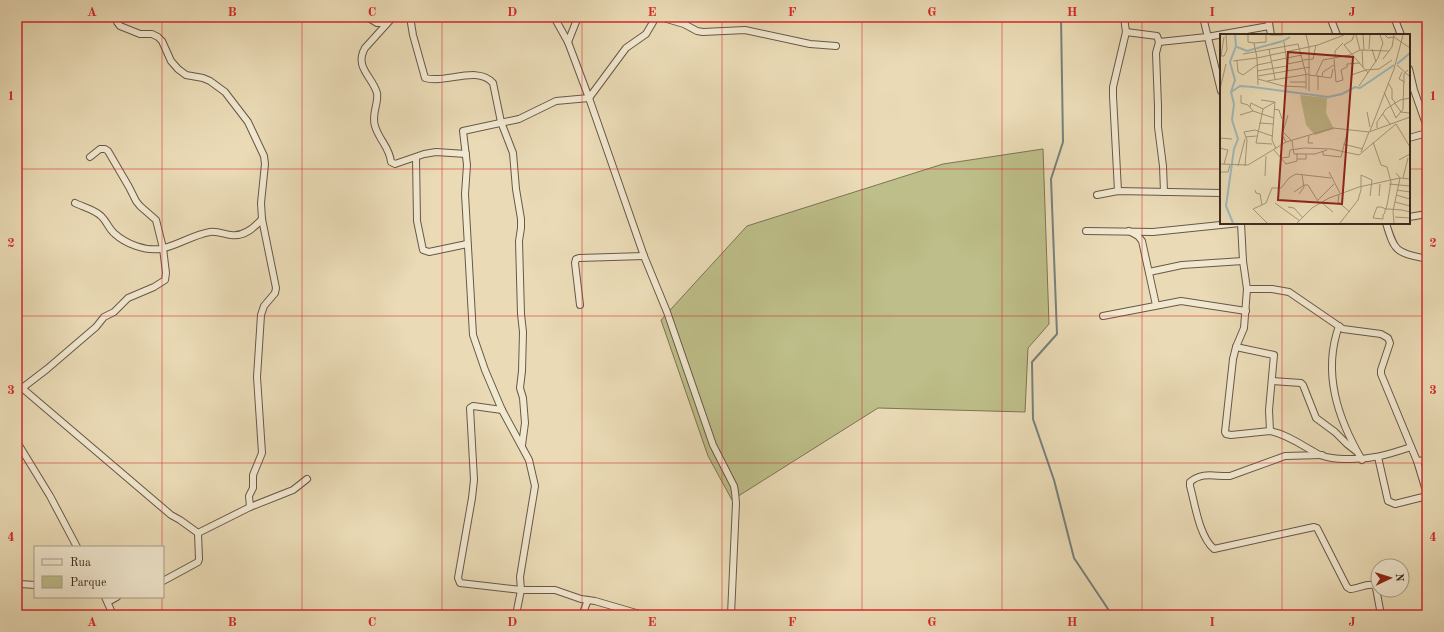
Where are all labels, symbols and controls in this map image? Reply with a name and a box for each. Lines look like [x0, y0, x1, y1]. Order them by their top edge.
text: A [87, 6, 97, 19]
text: B [227, 6, 237, 19]
text: C [368, 6, 376, 19]
text: D [507, 6, 517, 19]
text: E [648, 6, 657, 19]
text: F [788, 6, 797, 19]
text: G [927, 6, 937, 19]
text: H [1067, 6, 1078, 19]
text: I [1209, 6, 1215, 19]
text: J [1348, 6, 1356, 19]
inset map [1220, 34, 1410, 224]
text: 1 [7, 90, 15, 103]
text: 1 [1429, 90, 1437, 103]
text: 2 [7, 237, 15, 250]
text: 2 [1429, 237, 1437, 250]
text: 3 [7, 384, 15, 397]
text: 3 [1429, 384, 1437, 397]
text: 4 [7, 531, 15, 544]
text: 4 [1429, 531, 1437, 544]
legend [34, 546, 164, 598]
text: Rua [70, 557, 91, 569]
north arrow [1370, 558, 1410, 598]
text: N [1393, 573, 1404, 583]
text: Parque [70, 577, 107, 589]
text: A [87, 616, 97, 629]
text: B [227, 616, 237, 629]
text: C [368, 616, 376, 629]
text: D [507, 616, 517, 629]
text: E [648, 616, 657, 629]
text: F [788, 616, 797, 629]
text: G [927, 616, 937, 629]
text: H [1067, 616, 1078, 629]
text: I [1209, 616, 1215, 629]
text: J [1348, 616, 1356, 629]

